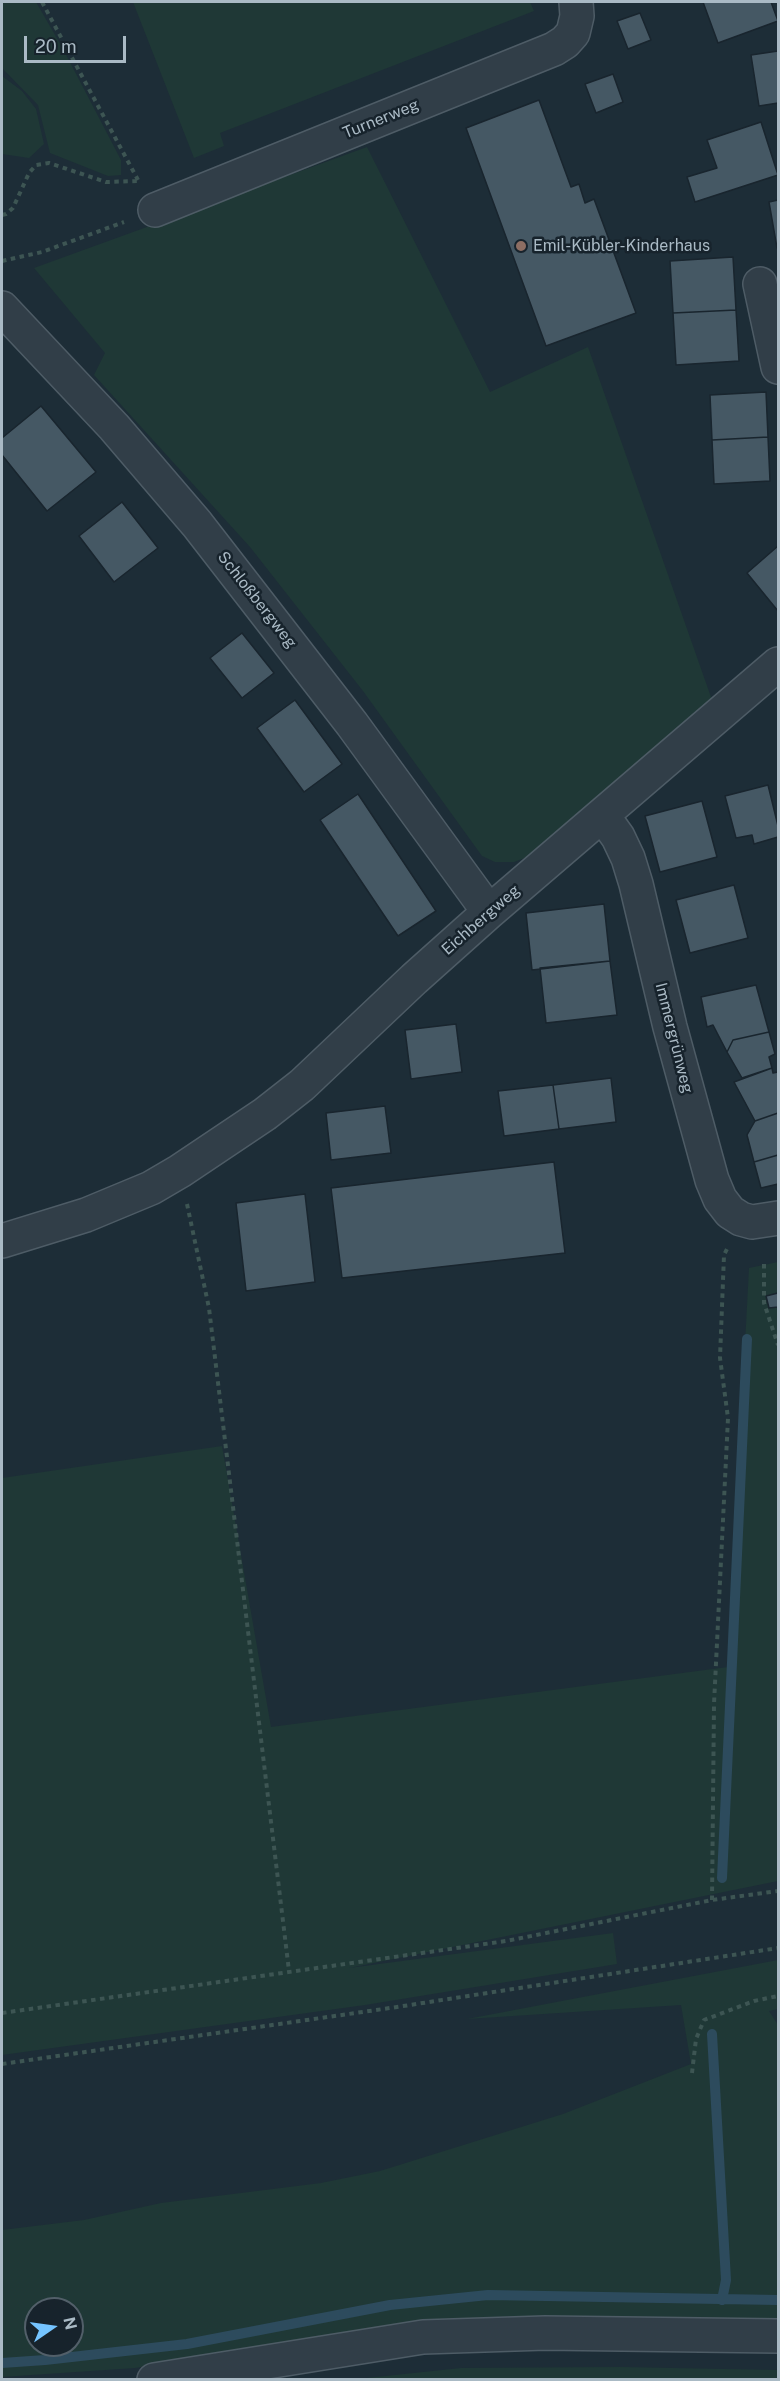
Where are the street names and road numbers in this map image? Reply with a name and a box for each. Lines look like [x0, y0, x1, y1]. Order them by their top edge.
street label: Turnerweg [340, 95, 422, 143]
street label: Schloßbergweg [213, 548, 301, 652]
street label: Eichbergweg [438, 881, 524, 959]
street label: Immergrünweg [651, 981, 697, 1095]

